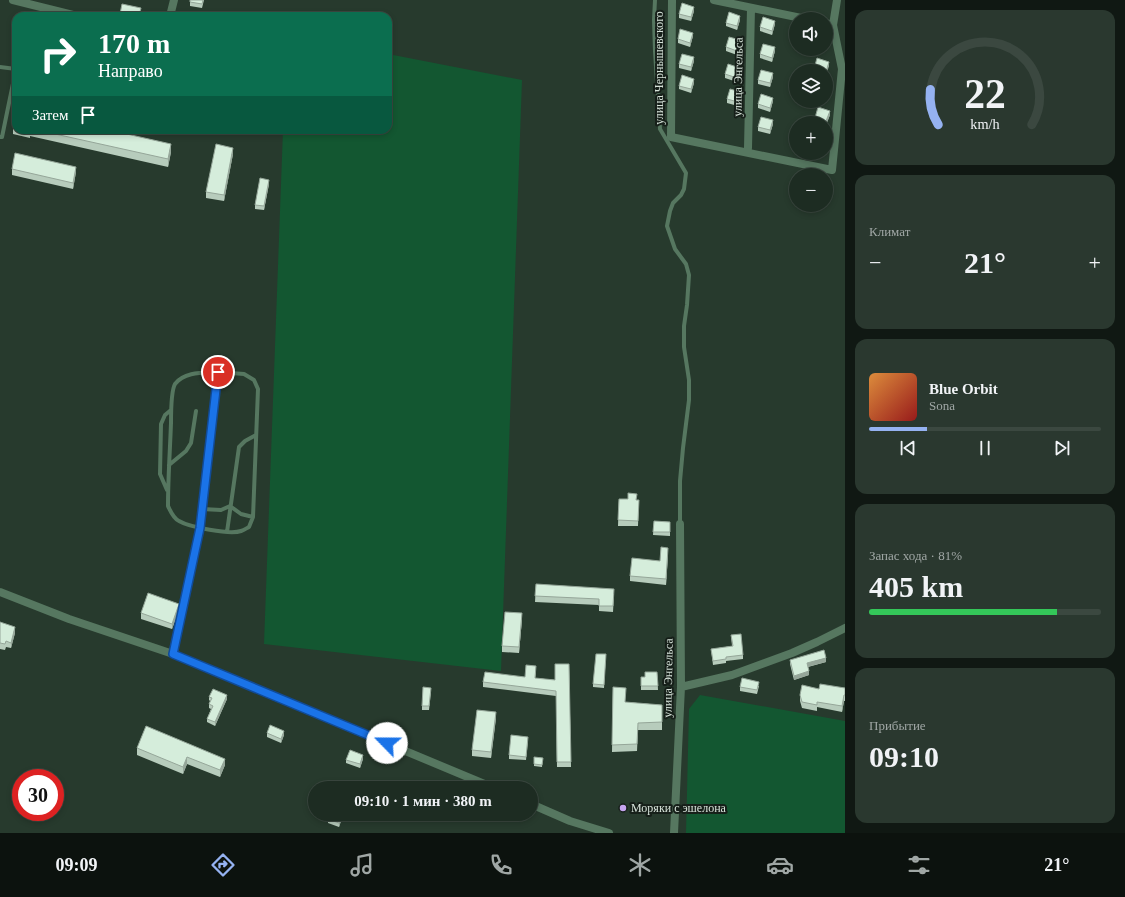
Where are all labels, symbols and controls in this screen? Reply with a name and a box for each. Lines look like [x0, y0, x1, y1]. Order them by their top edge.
street label: улица Чернышевского [652, 11, 666, 125]
map controls [789, 12, 833, 212]
button: sound [789, 12, 833, 56]
icon: right [32, 28, 84, 80]
text: 170 m [98, 28, 170, 59]
street label: улица Энгельса [730, 37, 746, 117]
text: Направо [98, 61, 163, 81]
button: layers [789, 64, 833, 108]
text: 22 [964, 71, 1006, 117]
icon: arrive [77, 104, 99, 126]
text: Затем [32, 107, 69, 123]
button: + [789, 116, 833, 160]
text: km/h [970, 116, 1000, 132]
button: − [789, 168, 833, 212]
text: Климат [869, 224, 910, 239]
text: 21° [964, 246, 1006, 279]
text: − [869, 250, 881, 275]
text: + [1089, 250, 1101, 275]
pin [201, 355, 235, 389]
icon: arrive [207, 361, 229, 383]
text: Blue Orbit [929, 381, 998, 397]
text: Sona [929, 398, 955, 413]
icon: previous [897, 437, 919, 459]
icon: pause [974, 437, 996, 459]
icon: next [1051, 437, 1073, 459]
text: Запас хода · 81% [869, 548, 962, 563]
text: 405 km [869, 570, 963, 603]
street label: улица Энгельса [660, 638, 676, 718]
text: Прибытие [869, 718, 926, 733]
position arrow [366, 722, 408, 764]
text: 09:10 [869, 740, 939, 773]
speed limit sign: 30 [12, 769, 64, 821]
text: 09:10 · 1 мин · 380 m [354, 793, 492, 809]
place label: Моряки с эшелона [631, 801, 727, 815]
marker: Моряки с эшелона [618, 803, 628, 813]
icon: directions [209, 851, 237, 879]
icon: music [348, 851, 376, 879]
icon: phone [487, 851, 515, 879]
icon: climate [626, 851, 654, 879]
icon: car [766, 851, 794, 879]
icon: filters [905, 851, 933, 879]
text: 09:09 [56, 855, 98, 875]
text: 21° [1044, 855, 1069, 875]

